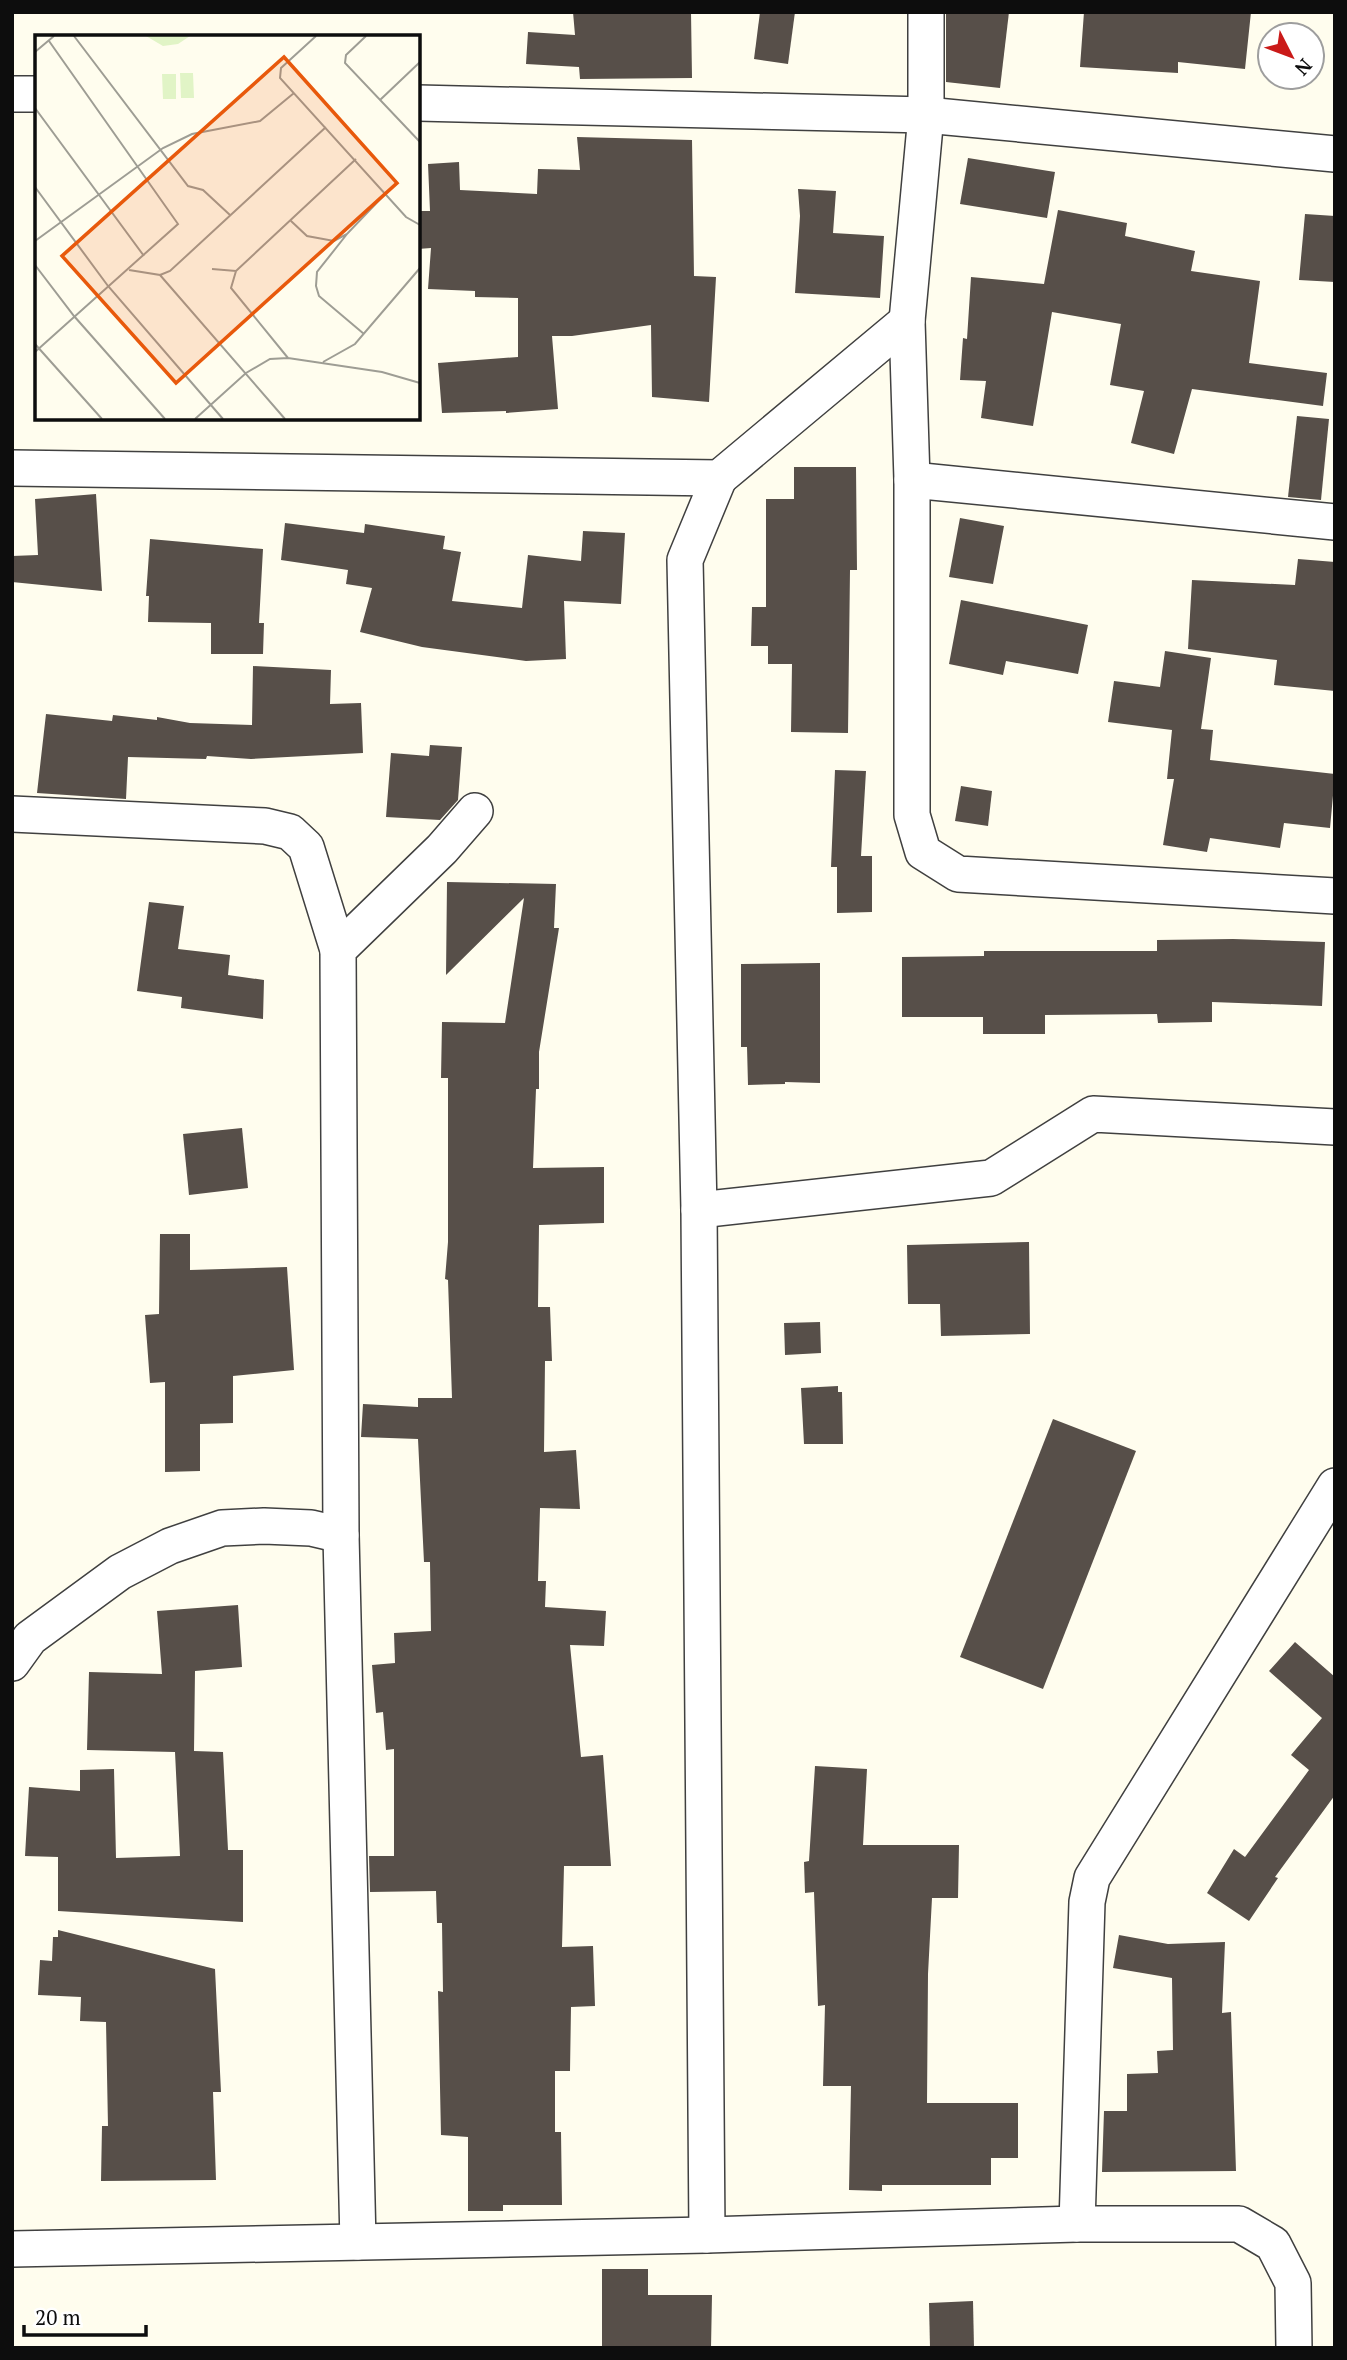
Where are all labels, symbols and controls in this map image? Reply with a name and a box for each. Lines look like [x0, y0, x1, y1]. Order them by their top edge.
north arrow [1256, 21, 1326, 91]
inset map [35, 35, 420, 420]
text: N [1289, 54, 1318, 82]
scale bar [24, 2294, 147, 2338]
text: 20 m [35, 2303, 81, 2331]

